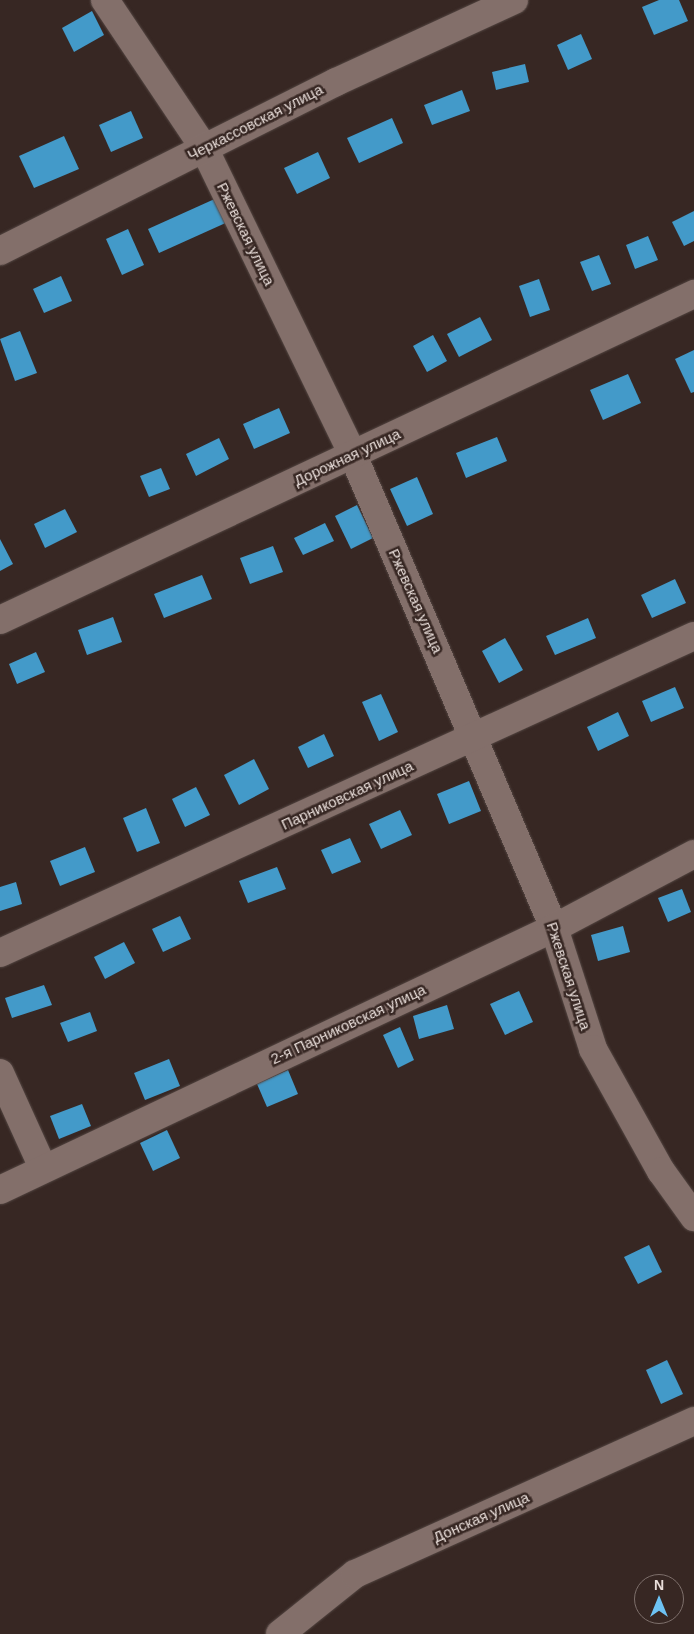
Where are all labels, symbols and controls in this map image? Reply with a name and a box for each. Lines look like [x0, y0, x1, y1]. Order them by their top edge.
street label: Черкассовская улица [184, 80, 326, 164]
street label: Ржевская улица [213, 180, 279, 288]
street label: Дорожная улица [291, 424, 403, 490]
street label: Ржевская улица [385, 546, 447, 656]
street label: Парниковская улица [278, 757, 416, 833]
street label: Ржевская улица [543, 920, 595, 1032]
street label: 2-я Парниковская улица [268, 980, 428, 1068]
street label: Донская улица [430, 1488, 532, 1546]
north arrow [634, 1574, 684, 1624]
text: N [654, 1577, 664, 1593]

